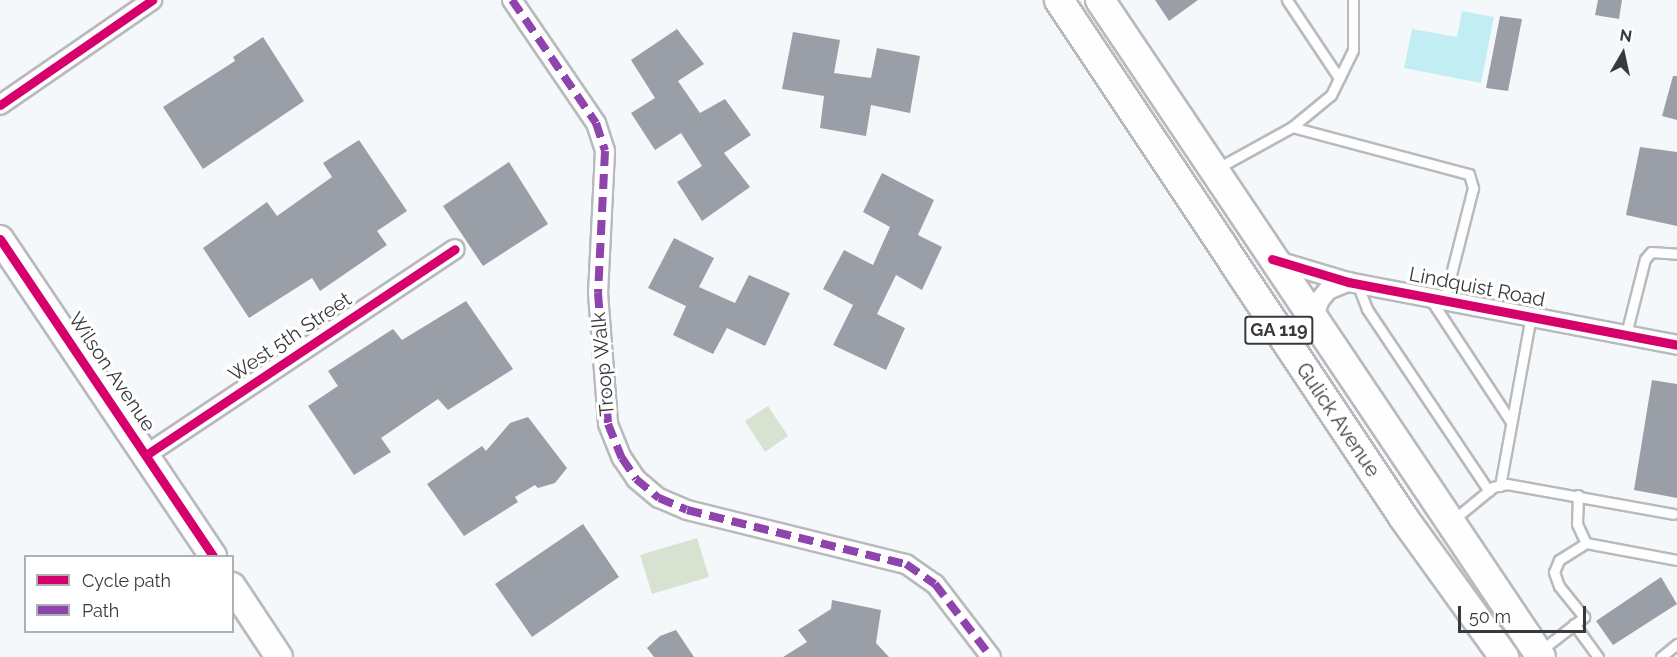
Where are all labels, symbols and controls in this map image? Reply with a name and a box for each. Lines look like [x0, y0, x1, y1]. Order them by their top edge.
north arrow [1593, 24, 1653, 84]
text: N [1618, 25, 1633, 46]
street label: Lindquist Road [1407, 262, 1547, 312]
street label: West 5th Street [224, 287, 356, 387]
street label: Wilson Avenue [63, 308, 161, 436]
street label: Troop Walk [586, 311, 620, 417]
road number: GA 119 [1243, 315, 1315, 345]
street label: Gulick Avenue [1291, 358, 1385, 482]
legend [24, 555, 234, 633]
text: Cycle path [82, 570, 171, 591]
scale bar [1461, 594, 1588, 632]
text: Path [82, 600, 119, 621]
text: 50 m [1469, 606, 1511, 627]

